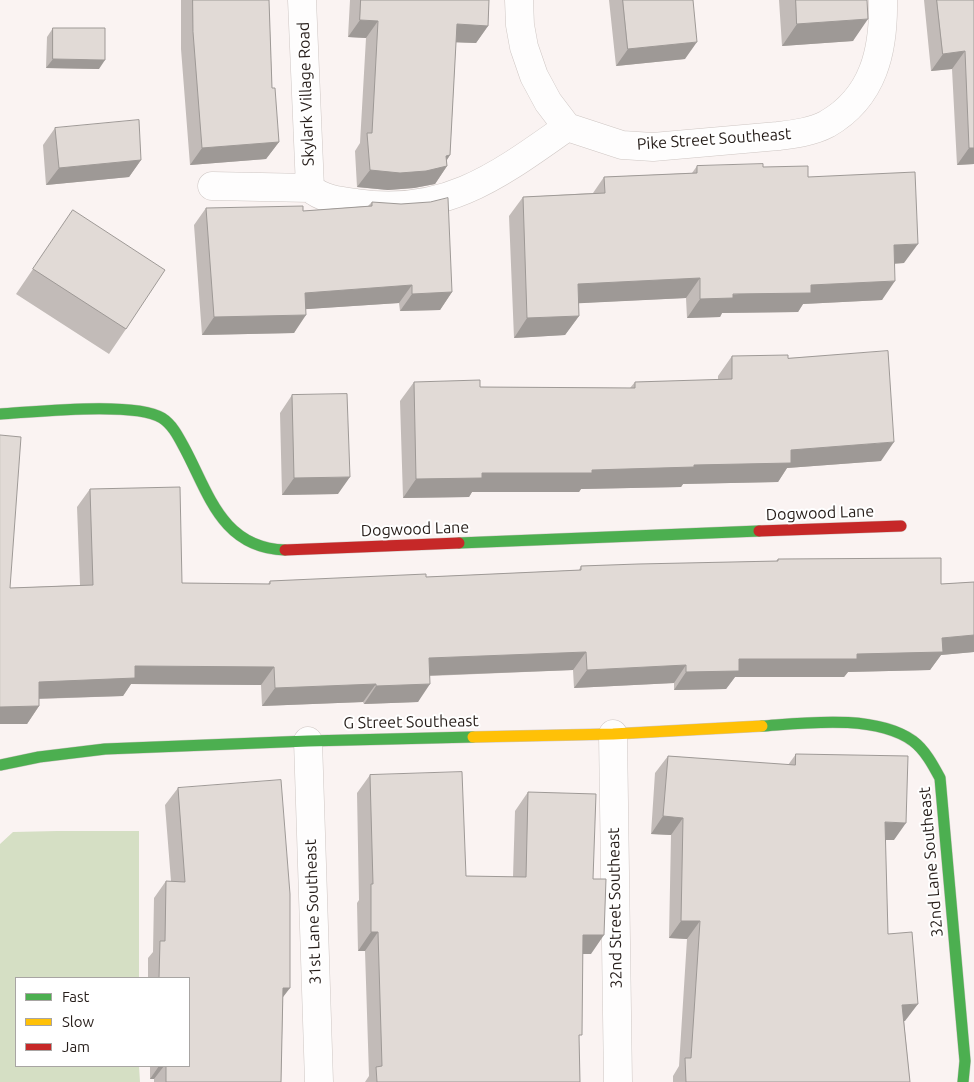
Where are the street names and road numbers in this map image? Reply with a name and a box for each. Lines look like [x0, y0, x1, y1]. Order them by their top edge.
street label: Skylark Village Road [294, 22, 318, 166]
street label: Pike Street Southeast [636, 124, 792, 154]
street label: Dogwood Lane [766, 502, 874, 524]
street label: Dogwood Lane [361, 518, 469, 540]
street label: G Street Southeast [343, 711, 479, 733]
street label: 32nd Lane Southeast [915, 786, 947, 938]
street label: 32nd Street Southeast [604, 827, 626, 989]
street label: 31st Lane Southeast [301, 839, 325, 985]

